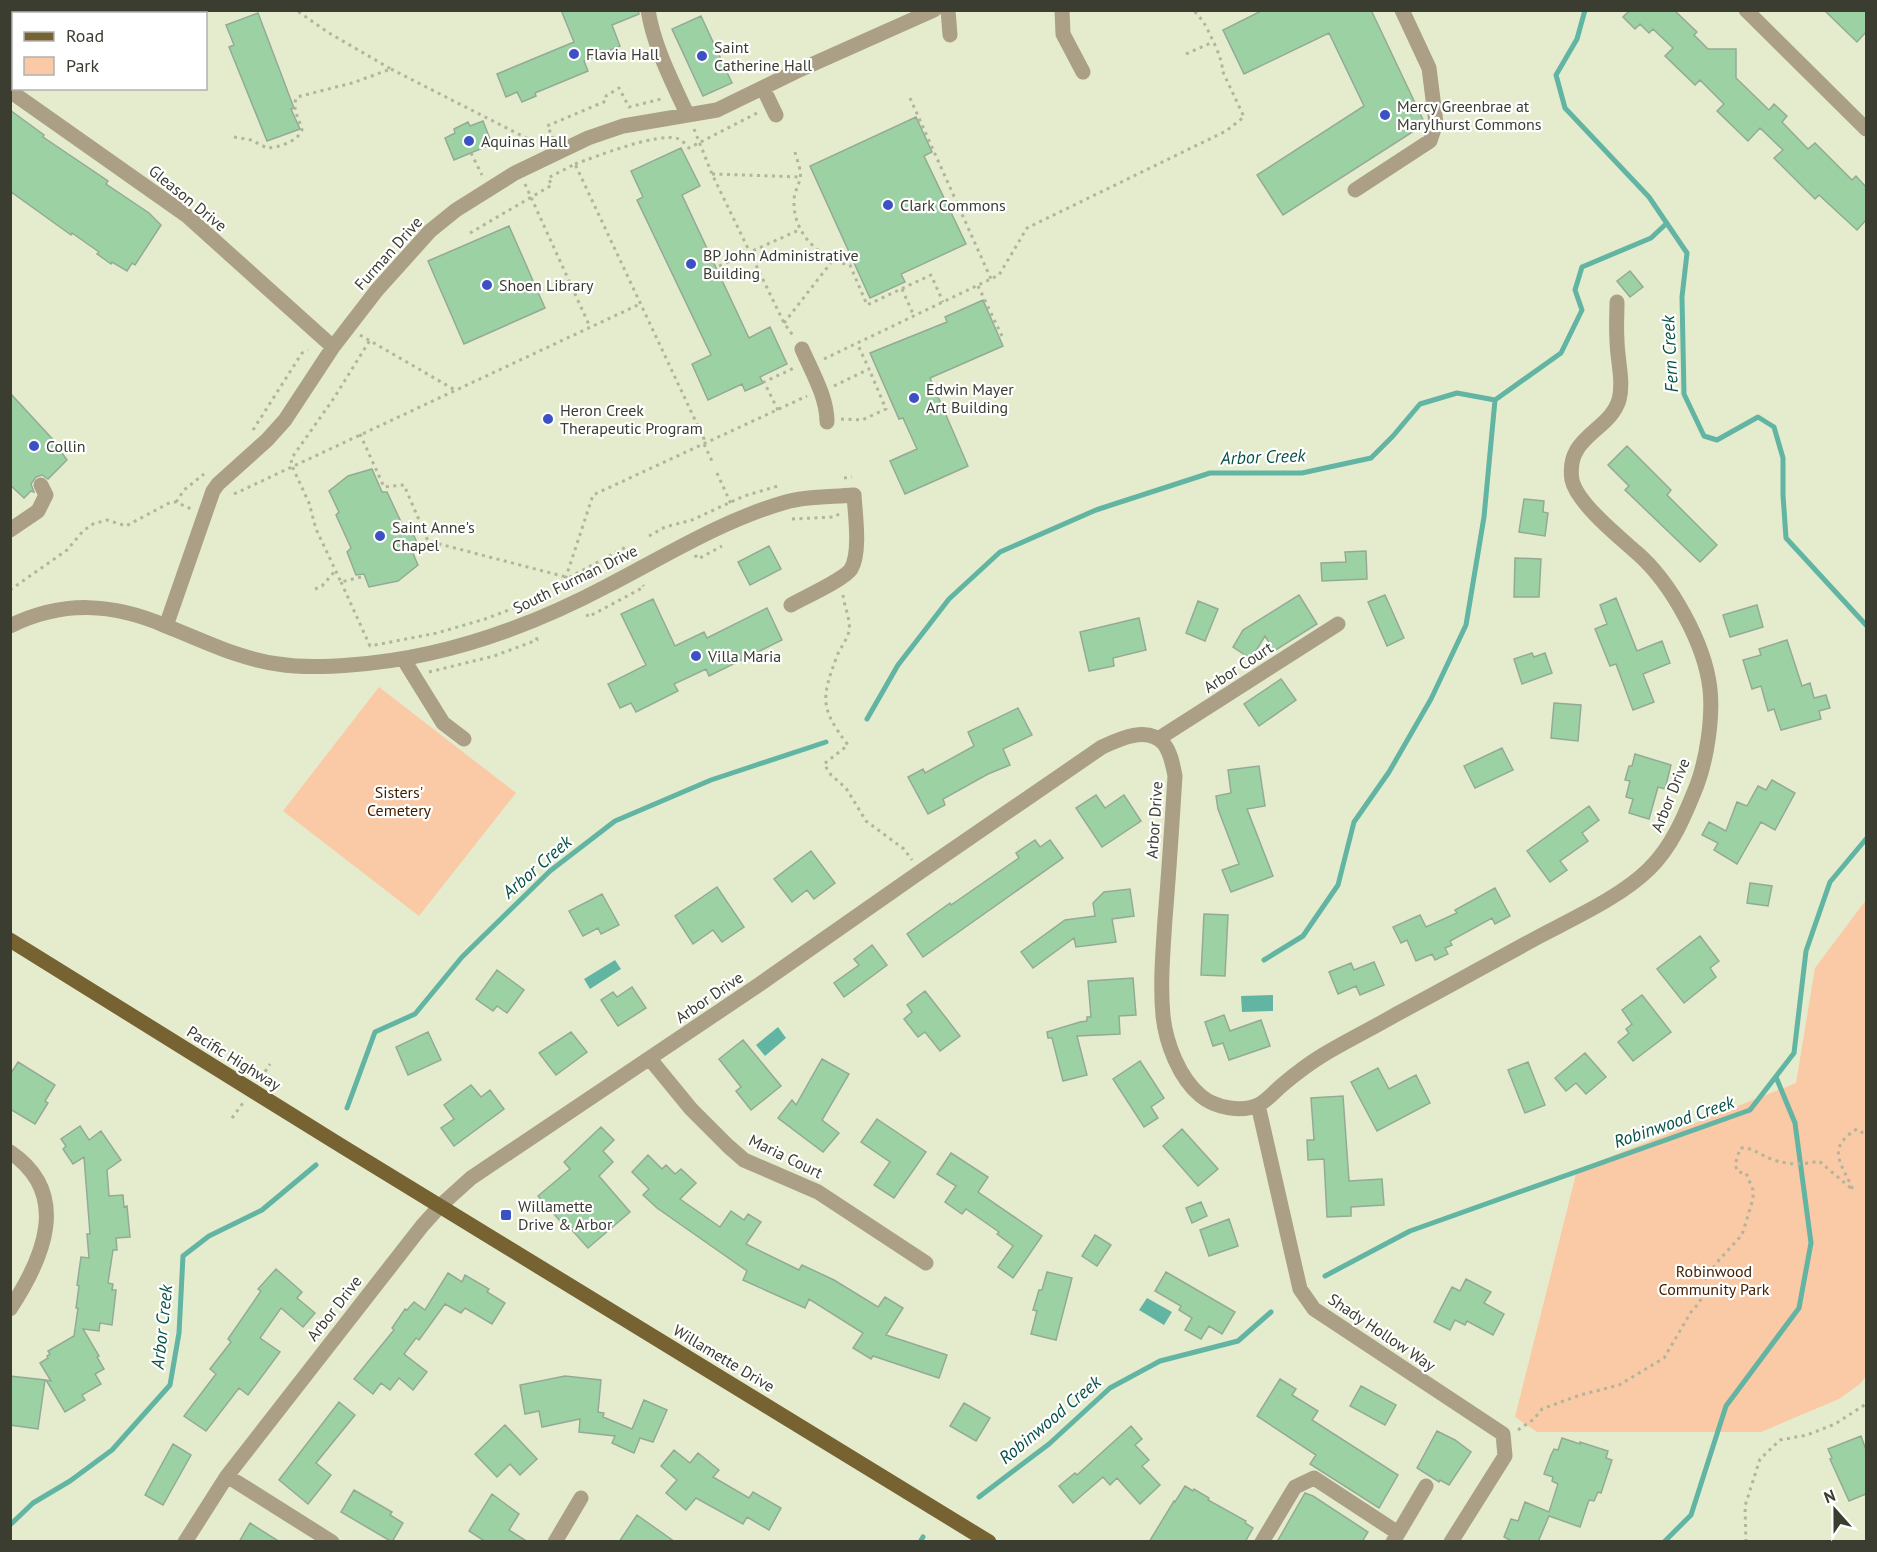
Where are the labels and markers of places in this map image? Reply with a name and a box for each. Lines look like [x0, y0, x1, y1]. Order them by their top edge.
place label: Saint Catherine Hall [714, 37, 812, 75]
place label: Flavia Hall [586, 44, 659, 64]
marker: Flavia Hall [567, 47, 581, 61]
marker: Saint Catherine Hall [695, 49, 709, 63]
place label: Mercy Greenbrae at Marylhurst Commons [1397, 96, 1542, 134]
marker: Mercy Greenbrae at Marylhurst Commons [1378, 108, 1392, 122]
place label: Aquinas Hall [481, 131, 568, 151]
marker: Aquinas Hall [462, 134, 476, 148]
place label: Clark Commons [900, 195, 1006, 215]
marker: Clark Commons [881, 198, 895, 212]
place label: BP John Administrative Building [703, 245, 859, 283]
marker: BP John Administrative Building [684, 257, 698, 271]
place label: Shoen Library [499, 275, 594, 295]
marker: Shoen Library [480, 278, 494, 292]
place label: Edwin Mayer Art Building [926, 379, 1014, 417]
marker: Edwin Mayer Art Building [907, 391, 921, 405]
place label: Heron Creek Therapeutic Program [560, 400, 703, 438]
marker: Heron Creek Therapeutic Program [541, 412, 555, 426]
place label: Collin [46, 436, 86, 456]
marker: Collin [27, 439, 41, 453]
place label: Saint Anne's Chapel [392, 517, 475, 555]
marker: Saint Anne's Chapel [373, 529, 387, 543]
place label: Villa Maria [707, 646, 781, 666]
marker: Villa Maria [689, 649, 703, 663]
place label: Willamette Drive & Arbor [518, 1196, 613, 1234]
marker: Willamette Drive & Arbor [499, 1208, 513, 1222]

